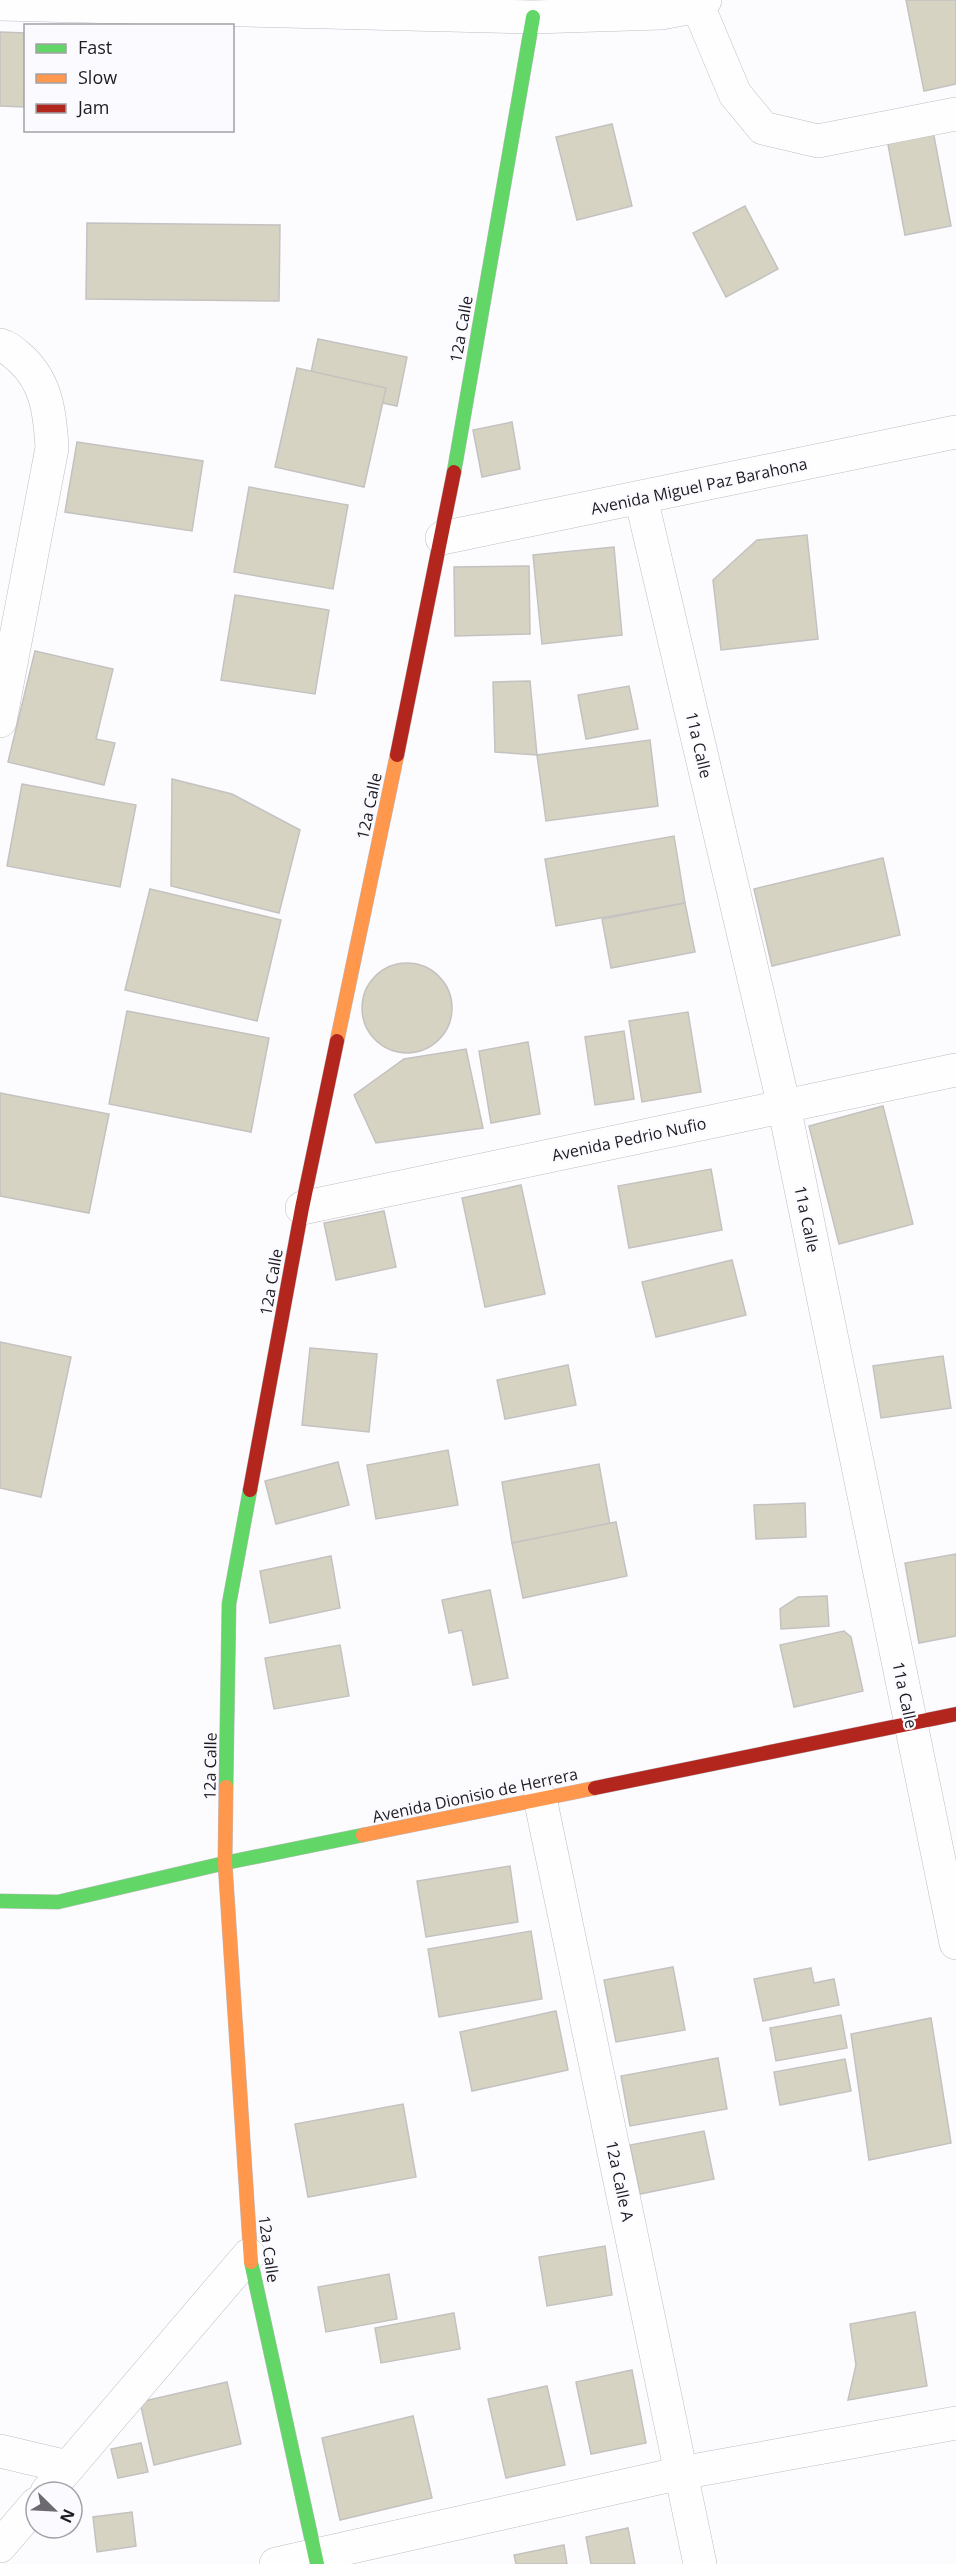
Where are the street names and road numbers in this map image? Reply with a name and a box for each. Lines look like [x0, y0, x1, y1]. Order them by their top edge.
street label: 12a Calle [444, 294, 478, 364]
street label: Avenida Miguel Paz Barahona [589, 452, 809, 520]
street label: 11a Calle [681, 710, 717, 780]
street label: 12a Calle [351, 771, 387, 841]
street label: Avenida Pedrio Nufio [550, 1112, 708, 1166]
street label: 11a Calle [789, 1184, 825, 1254]
street label: 12a Calle [254, 1247, 288, 1317]
street label: 11a Calle [887, 1660, 923, 1730]
street label: 12a Calle [198, 1732, 222, 1800]
street label: Avenida Dionisio de Herrera [370, 1762, 580, 1828]
street label: 12a Calle A [601, 2139, 639, 2224]
street label: 12a Calle [253, 2214, 285, 2284]

